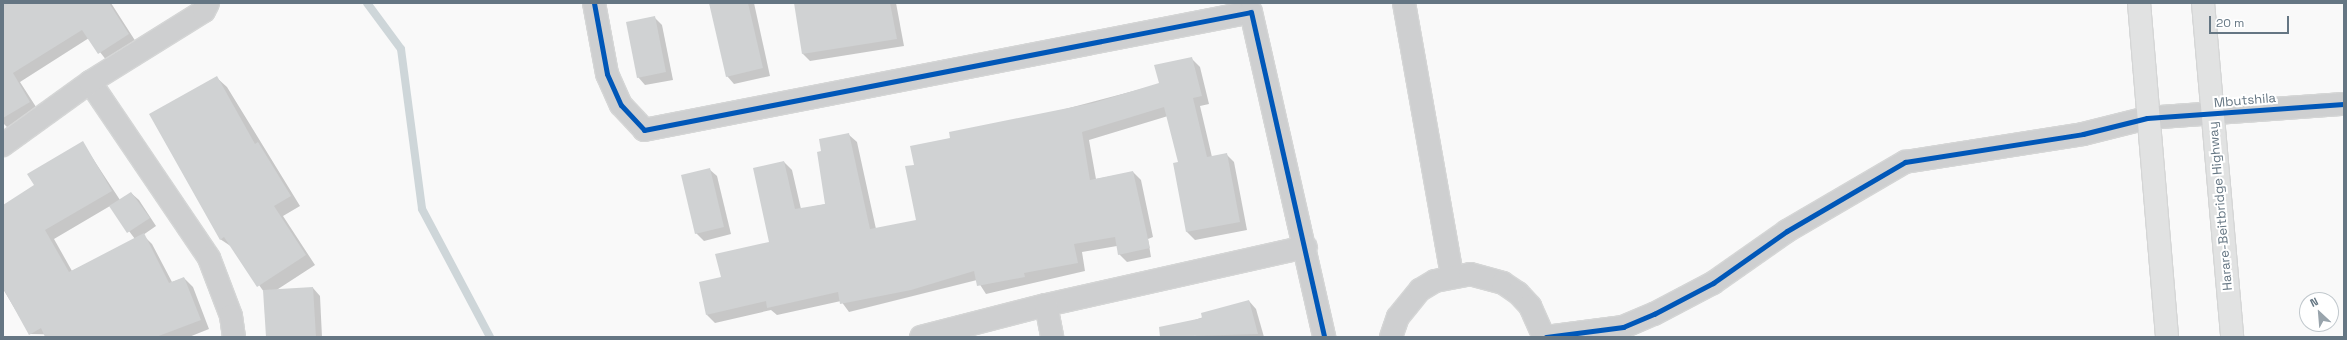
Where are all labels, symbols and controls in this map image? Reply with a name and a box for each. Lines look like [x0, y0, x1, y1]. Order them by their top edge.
scale bar [2211, 8, 2291, 34]
text: 20 m [2216, 15, 2244, 31]
street label: Mbutshila [2213, 91, 2277, 111]
street label: Harare-Beitbridge Highway [2206, 121, 2236, 291]
north arrow [2299, 292, 2339, 332]
text: N [2308, 294, 2321, 310]

